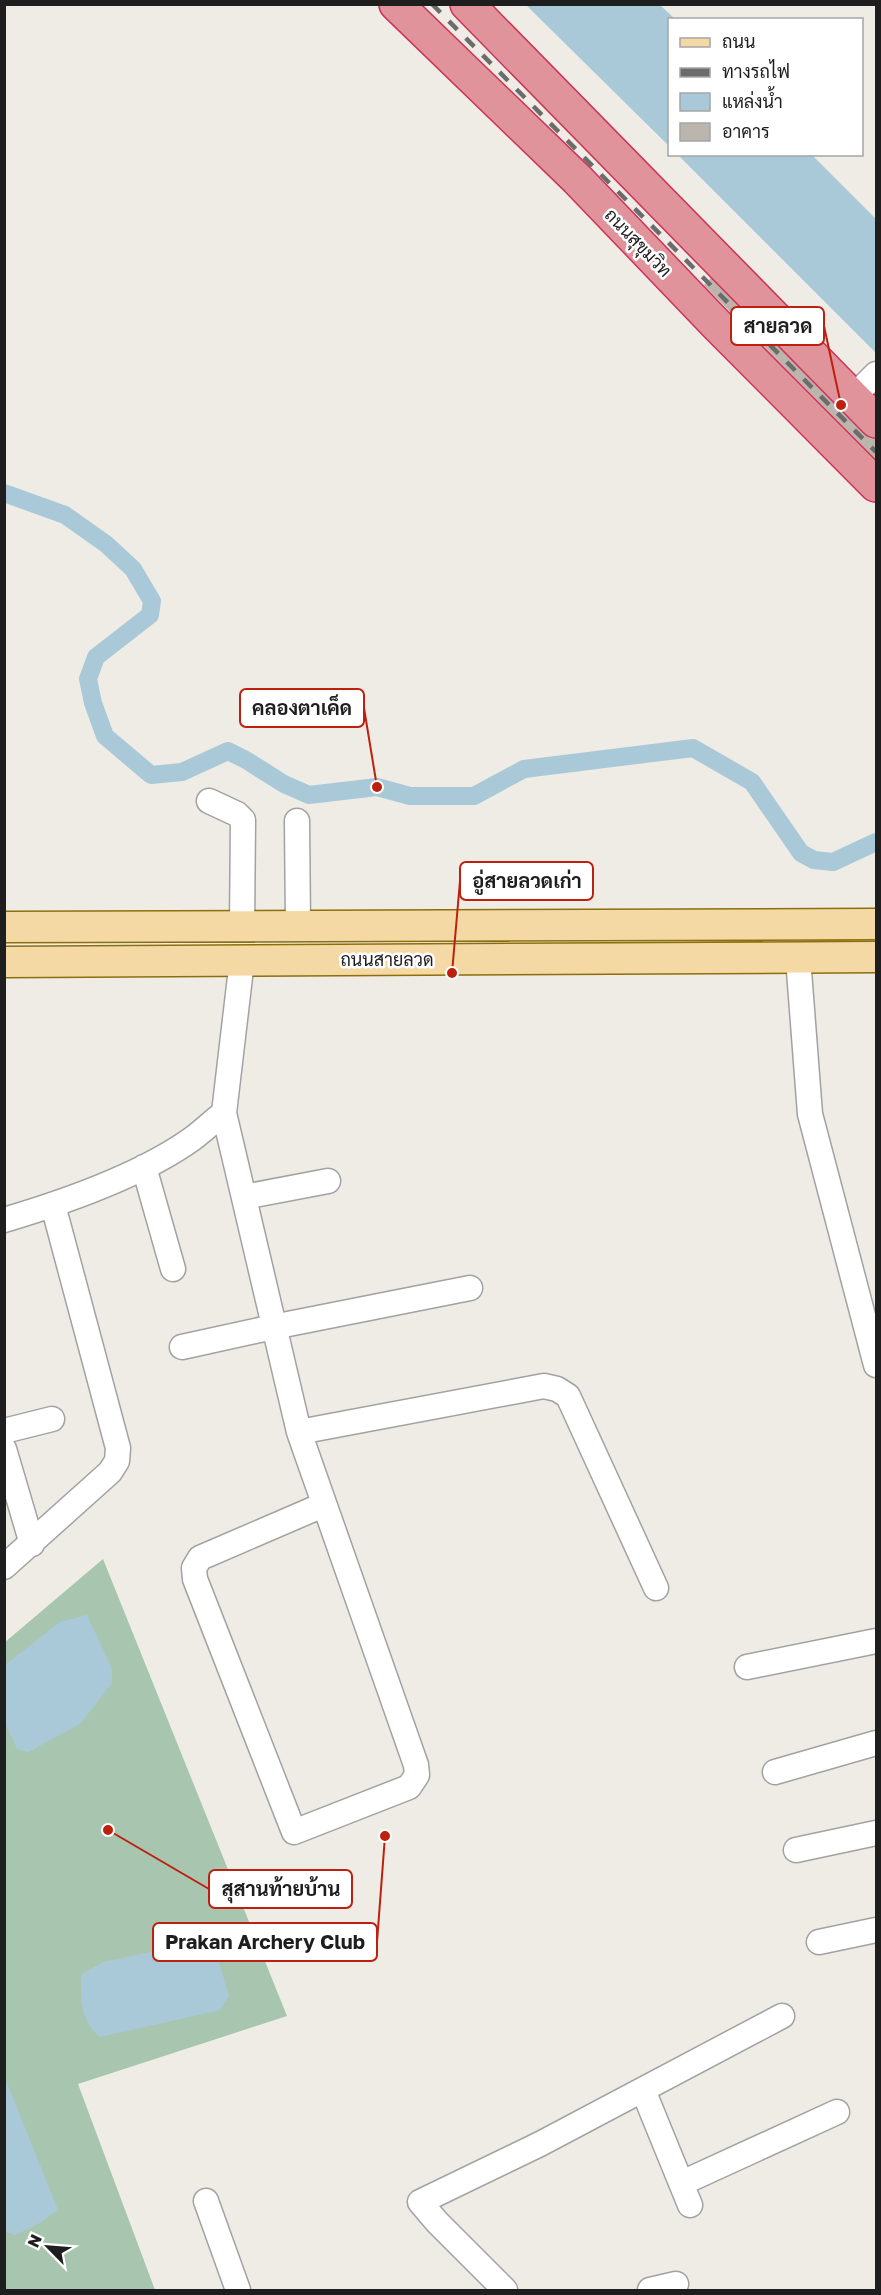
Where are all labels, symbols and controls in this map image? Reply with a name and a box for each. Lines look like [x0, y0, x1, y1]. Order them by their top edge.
legend [668, 18, 863, 156]
text: ถนน [722, 30, 755, 52]
text: ทางรถไฟ [722, 59, 790, 82]
text: แหล่งน้ำ [722, 86, 783, 112]
text: อาคาร [722, 120, 770, 142]
street label: ถนนสุขุมวิท [599, 204, 677, 282]
callout: สายลวด [731, 307, 824, 345]
text: สายลวด [744, 313, 812, 337]
callout: คลองตาเค็ด [240, 689, 364, 727]
text: คลองตาเค็ด [252, 694, 352, 719]
callout: อู่สายลวดเก่า [460, 862, 593, 900]
text: อู่สายลวดเก่า [472, 868, 582, 895]
street label: ถนนสายลวด [340, 948, 434, 970]
callout: สุสานท้ายบ้าน [209, 1870, 352, 1908]
text: สุสานท้ายบ้าน [222, 1876, 340, 1904]
callout: Prakan Archery Club [153, 1923, 377, 1961]
text: Prakan Archery Club [165, 1929, 365, 1953]
north arrow [18, 2217, 78, 2277]
text: N [23, 2231, 46, 2250]

